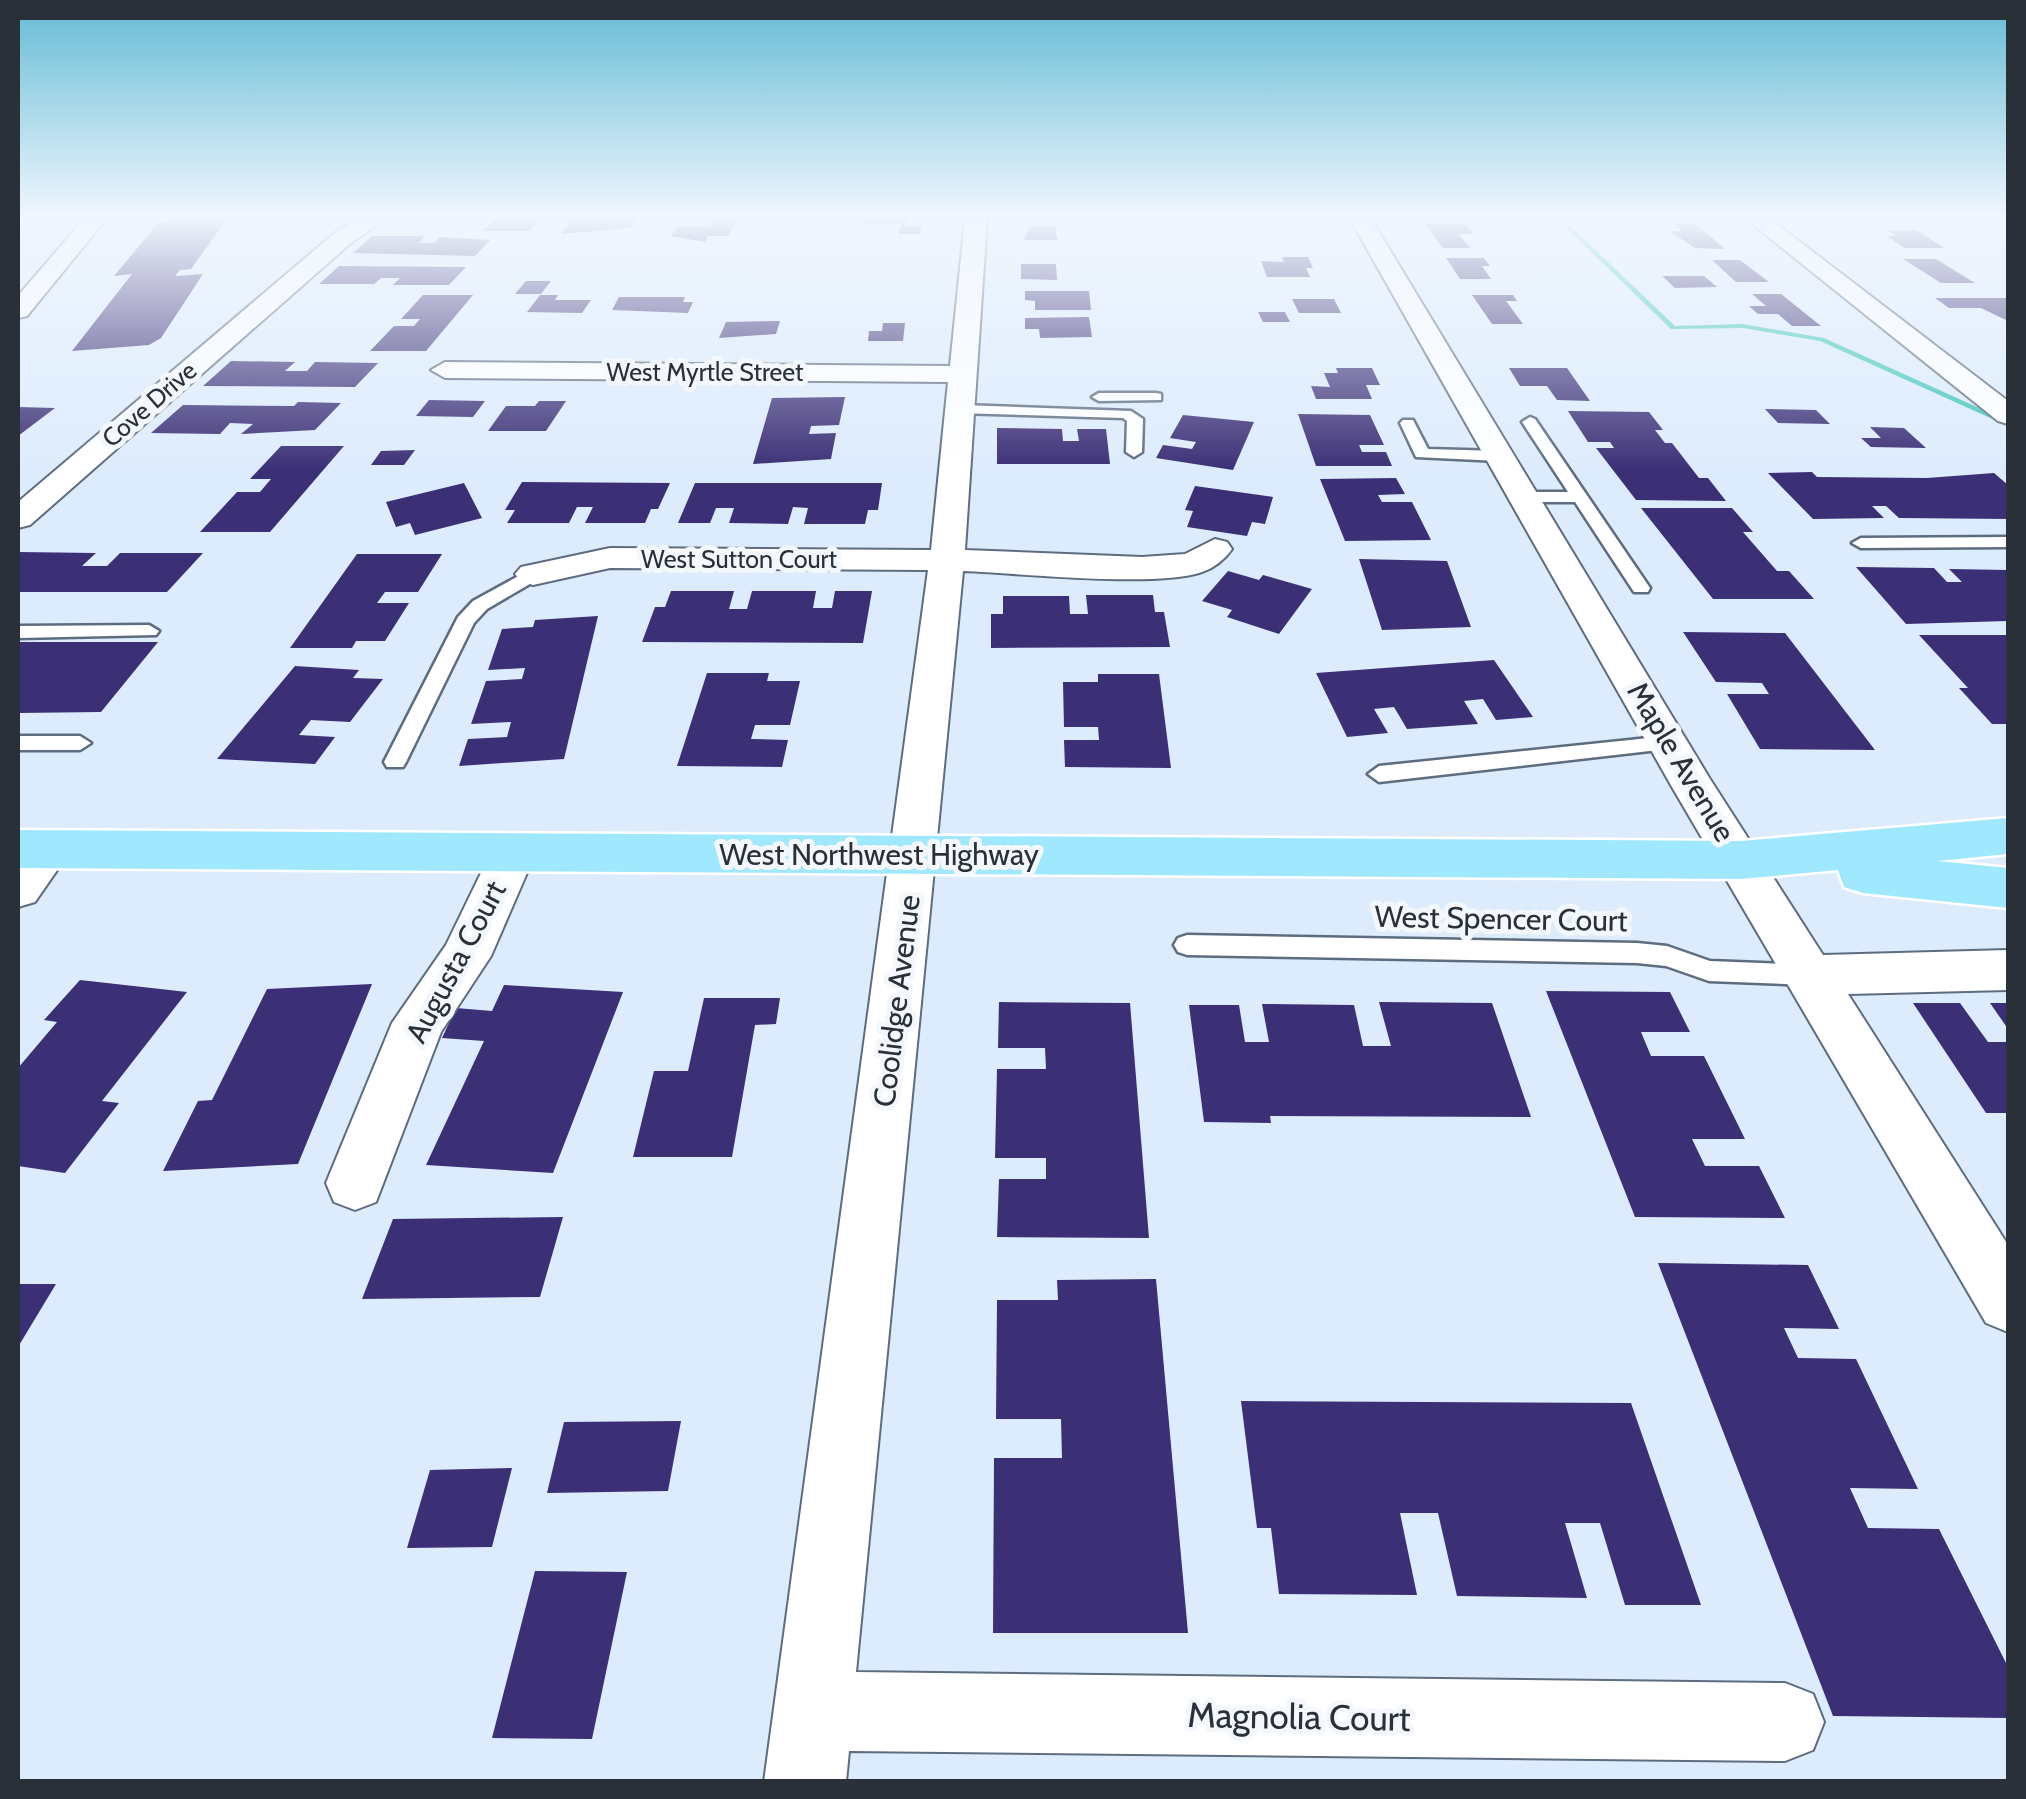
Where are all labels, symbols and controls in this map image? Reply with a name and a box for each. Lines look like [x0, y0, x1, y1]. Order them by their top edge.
street label: Cove Drive [96, 355, 202, 453]
street label: West Myrtle Street [606, 357, 804, 387]
street label: West Sutton Court [641, 544, 837, 574]
street label: Maple Avenue [1619, 675, 1744, 848]
street label: West Northwest Highway [719, 836, 1039, 873]
street label: Augusta Court [397, 874, 514, 1049]
street label: Coolidge Avenue [865, 893, 928, 1109]
street label: West Spencer Court [1374, 898, 1628, 939]
street label: Magnolia Court [1187, 1693, 1411, 1740]

